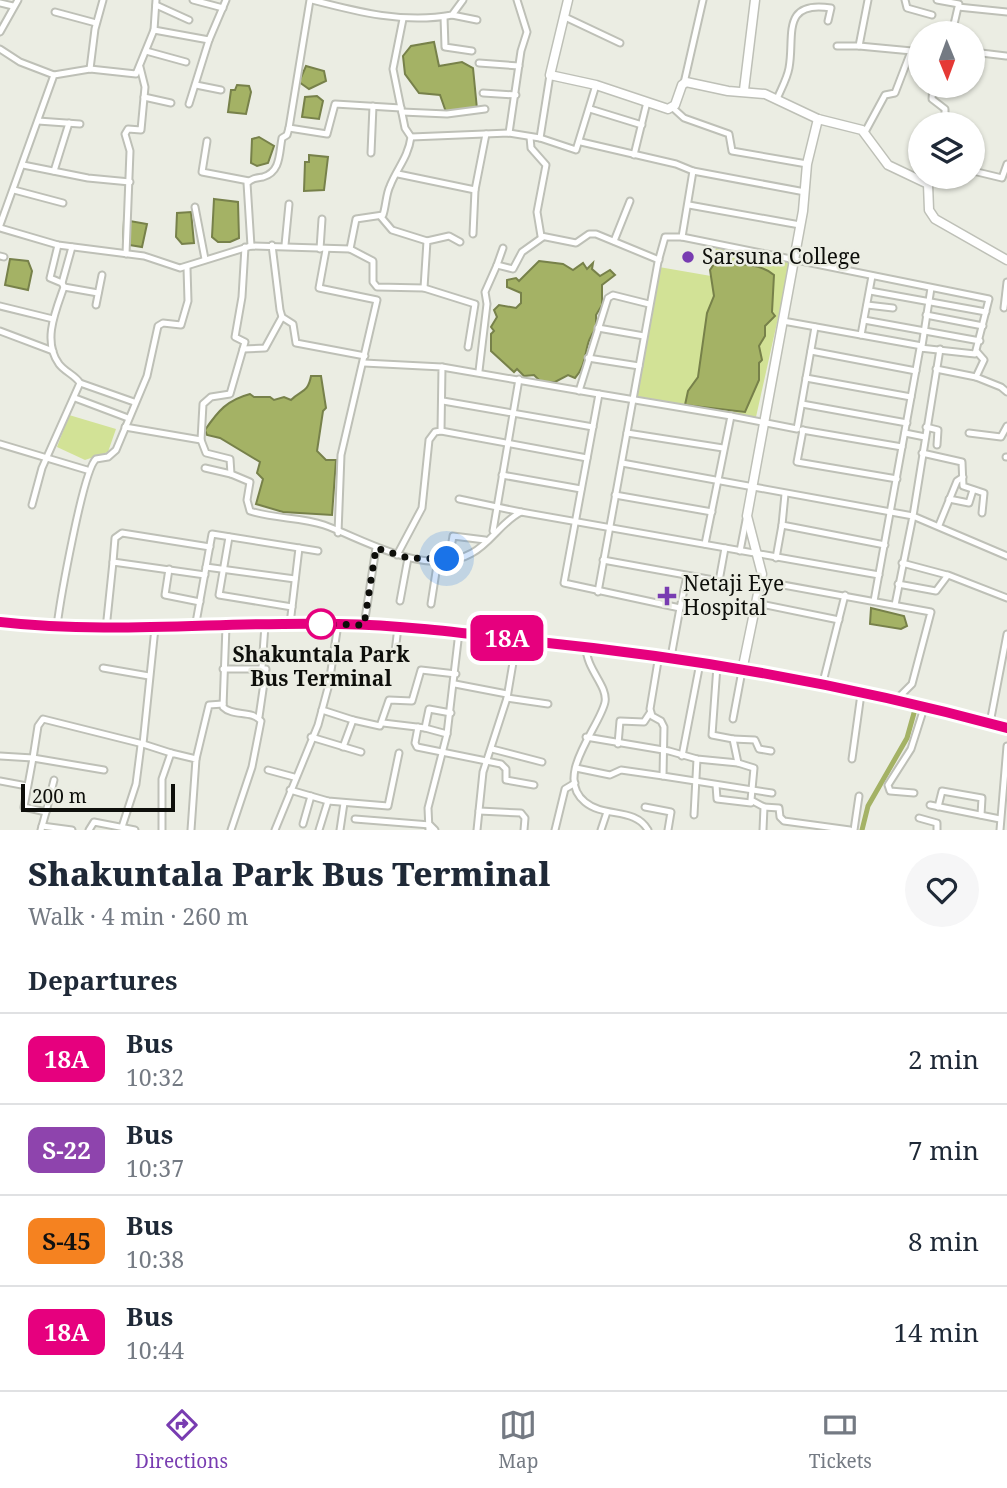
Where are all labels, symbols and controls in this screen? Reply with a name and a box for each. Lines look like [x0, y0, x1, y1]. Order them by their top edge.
north arrow [908, 21, 985, 98]
map controls [908, 21, 985, 189]
button: layers [908, 112, 985, 189]
place label: Sarsuna College [702, 242, 861, 270]
marker: Sarsuna College [680, 249, 696, 265]
your location [429, 541, 464, 576]
place label: Netaji Eye Hospital [683, 569, 784, 621]
marker: Netaji Eye Hospital [657, 586, 677, 606]
marker: Shakuntala Park Bus Terminal [306, 609, 336, 639]
line badge: 18A [467, 615, 547, 661]
text: 18A [484, 621, 530, 654]
place label: Shakuntala Park Bus Terminal [232, 640, 410, 692]
scale bar [21, 781, 175, 813]
text: 200 m [32, 783, 87, 809]
text: Shakuntala Park Bus Terminal [28, 851, 551, 896]
button: heart [905, 853, 979, 927]
text: Walk · 4 min · 260 m [28, 900, 248, 932]
text: Departures [28, 962, 178, 998]
text: Bus [126, 1025, 173, 1061]
text: 2 min [908, 1041, 979, 1077]
text: 18A [44, 1042, 89, 1075]
text: 10:32 [126, 1061, 184, 1093]
text: Bus [126, 1116, 173, 1152]
text: 7 min [908, 1132, 979, 1168]
text: S-22 [42, 1133, 91, 1166]
text: 10:37 [126, 1152, 184, 1184]
text: Bus [126, 1207, 173, 1243]
text: 8 min [908, 1223, 979, 1259]
text: S-45 [42, 1224, 91, 1257]
text: 10:38 [126, 1243, 184, 1275]
text: Bus [126, 1298, 173, 1334]
text: 14 min [894, 1314, 979, 1350]
text: 18A [44, 1315, 89, 1348]
text: 10:44 [126, 1334, 184, 1366]
tab: Directions [135, 1406, 228, 1474]
tab: Map [498, 1406, 538, 1474]
tab: Tickets [809, 1406, 872, 1474]

